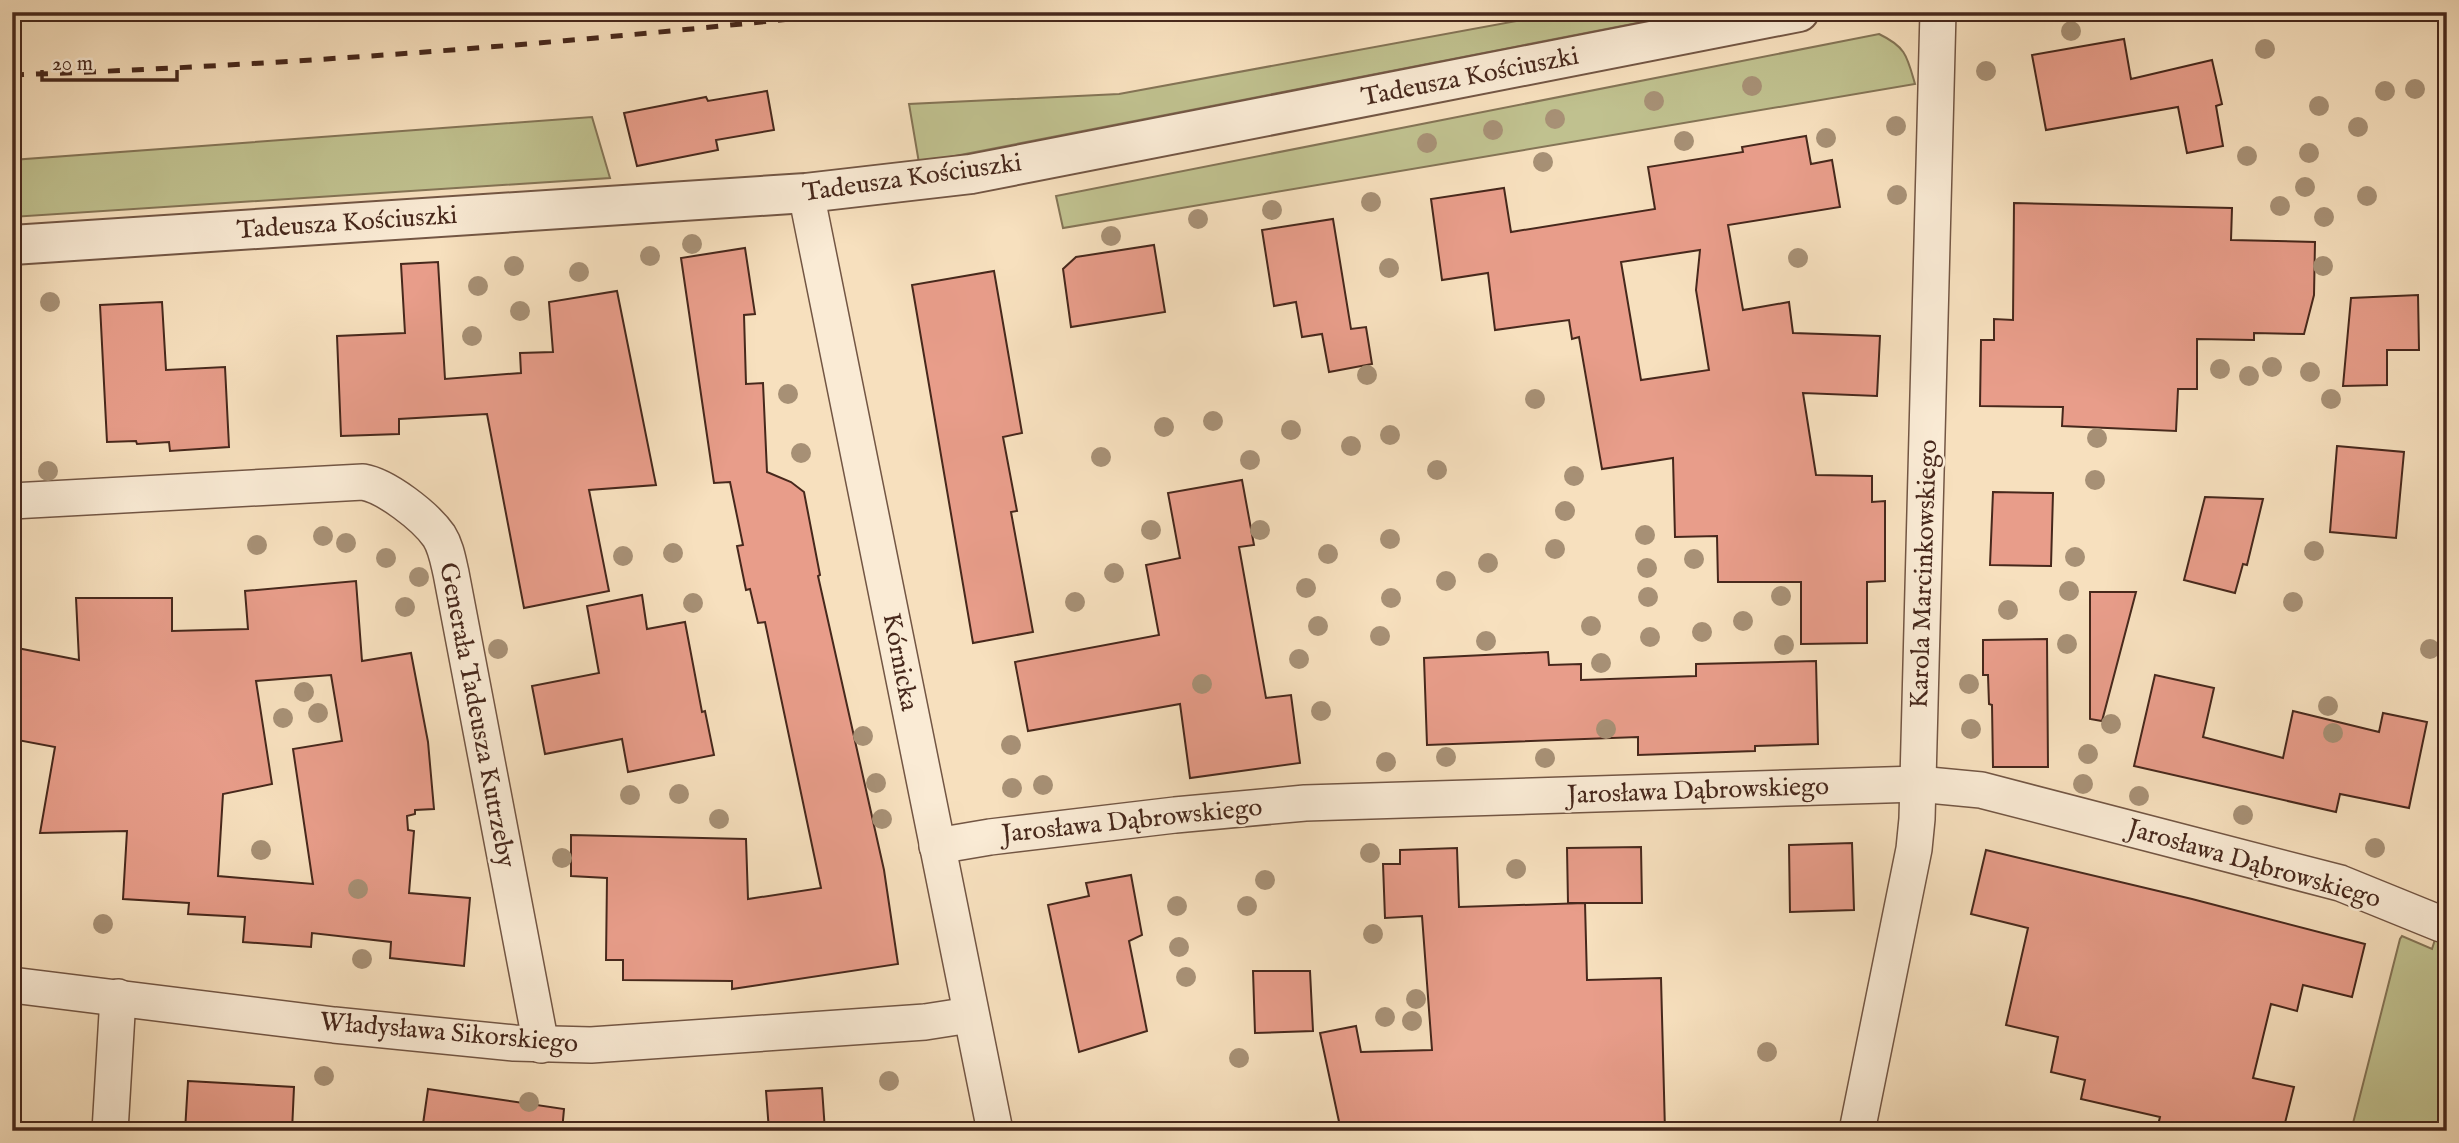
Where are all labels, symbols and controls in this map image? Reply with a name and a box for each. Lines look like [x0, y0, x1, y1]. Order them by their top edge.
scale bar [42, 38, 177, 82]
street label: Tadeusza Kościuszki [1358, 40, 1582, 114]
text: 20 m [52, 51, 93, 78]
street label: Tadeusza Kościuszki [800, 146, 1024, 210]
street label: Tadeusza Kościuszki [236, 199, 458, 247]
street label: Karola Marcinkowskiego [1903, 439, 1945, 709]
street label: Generała Tadeusza Kutrzeby [431, 560, 523, 870]
street label: Kórnicka [874, 610, 926, 715]
street label: Jarosława Dąbrowskiego [1564, 770, 1829, 812]
street label: Jarosława Dąbrowskiego [997, 791, 1264, 851]
street label: Jarosława Dąbrowskiego [2121, 811, 2384, 916]
street label: Władysława Sikorskiego [319, 1005, 579, 1061]

